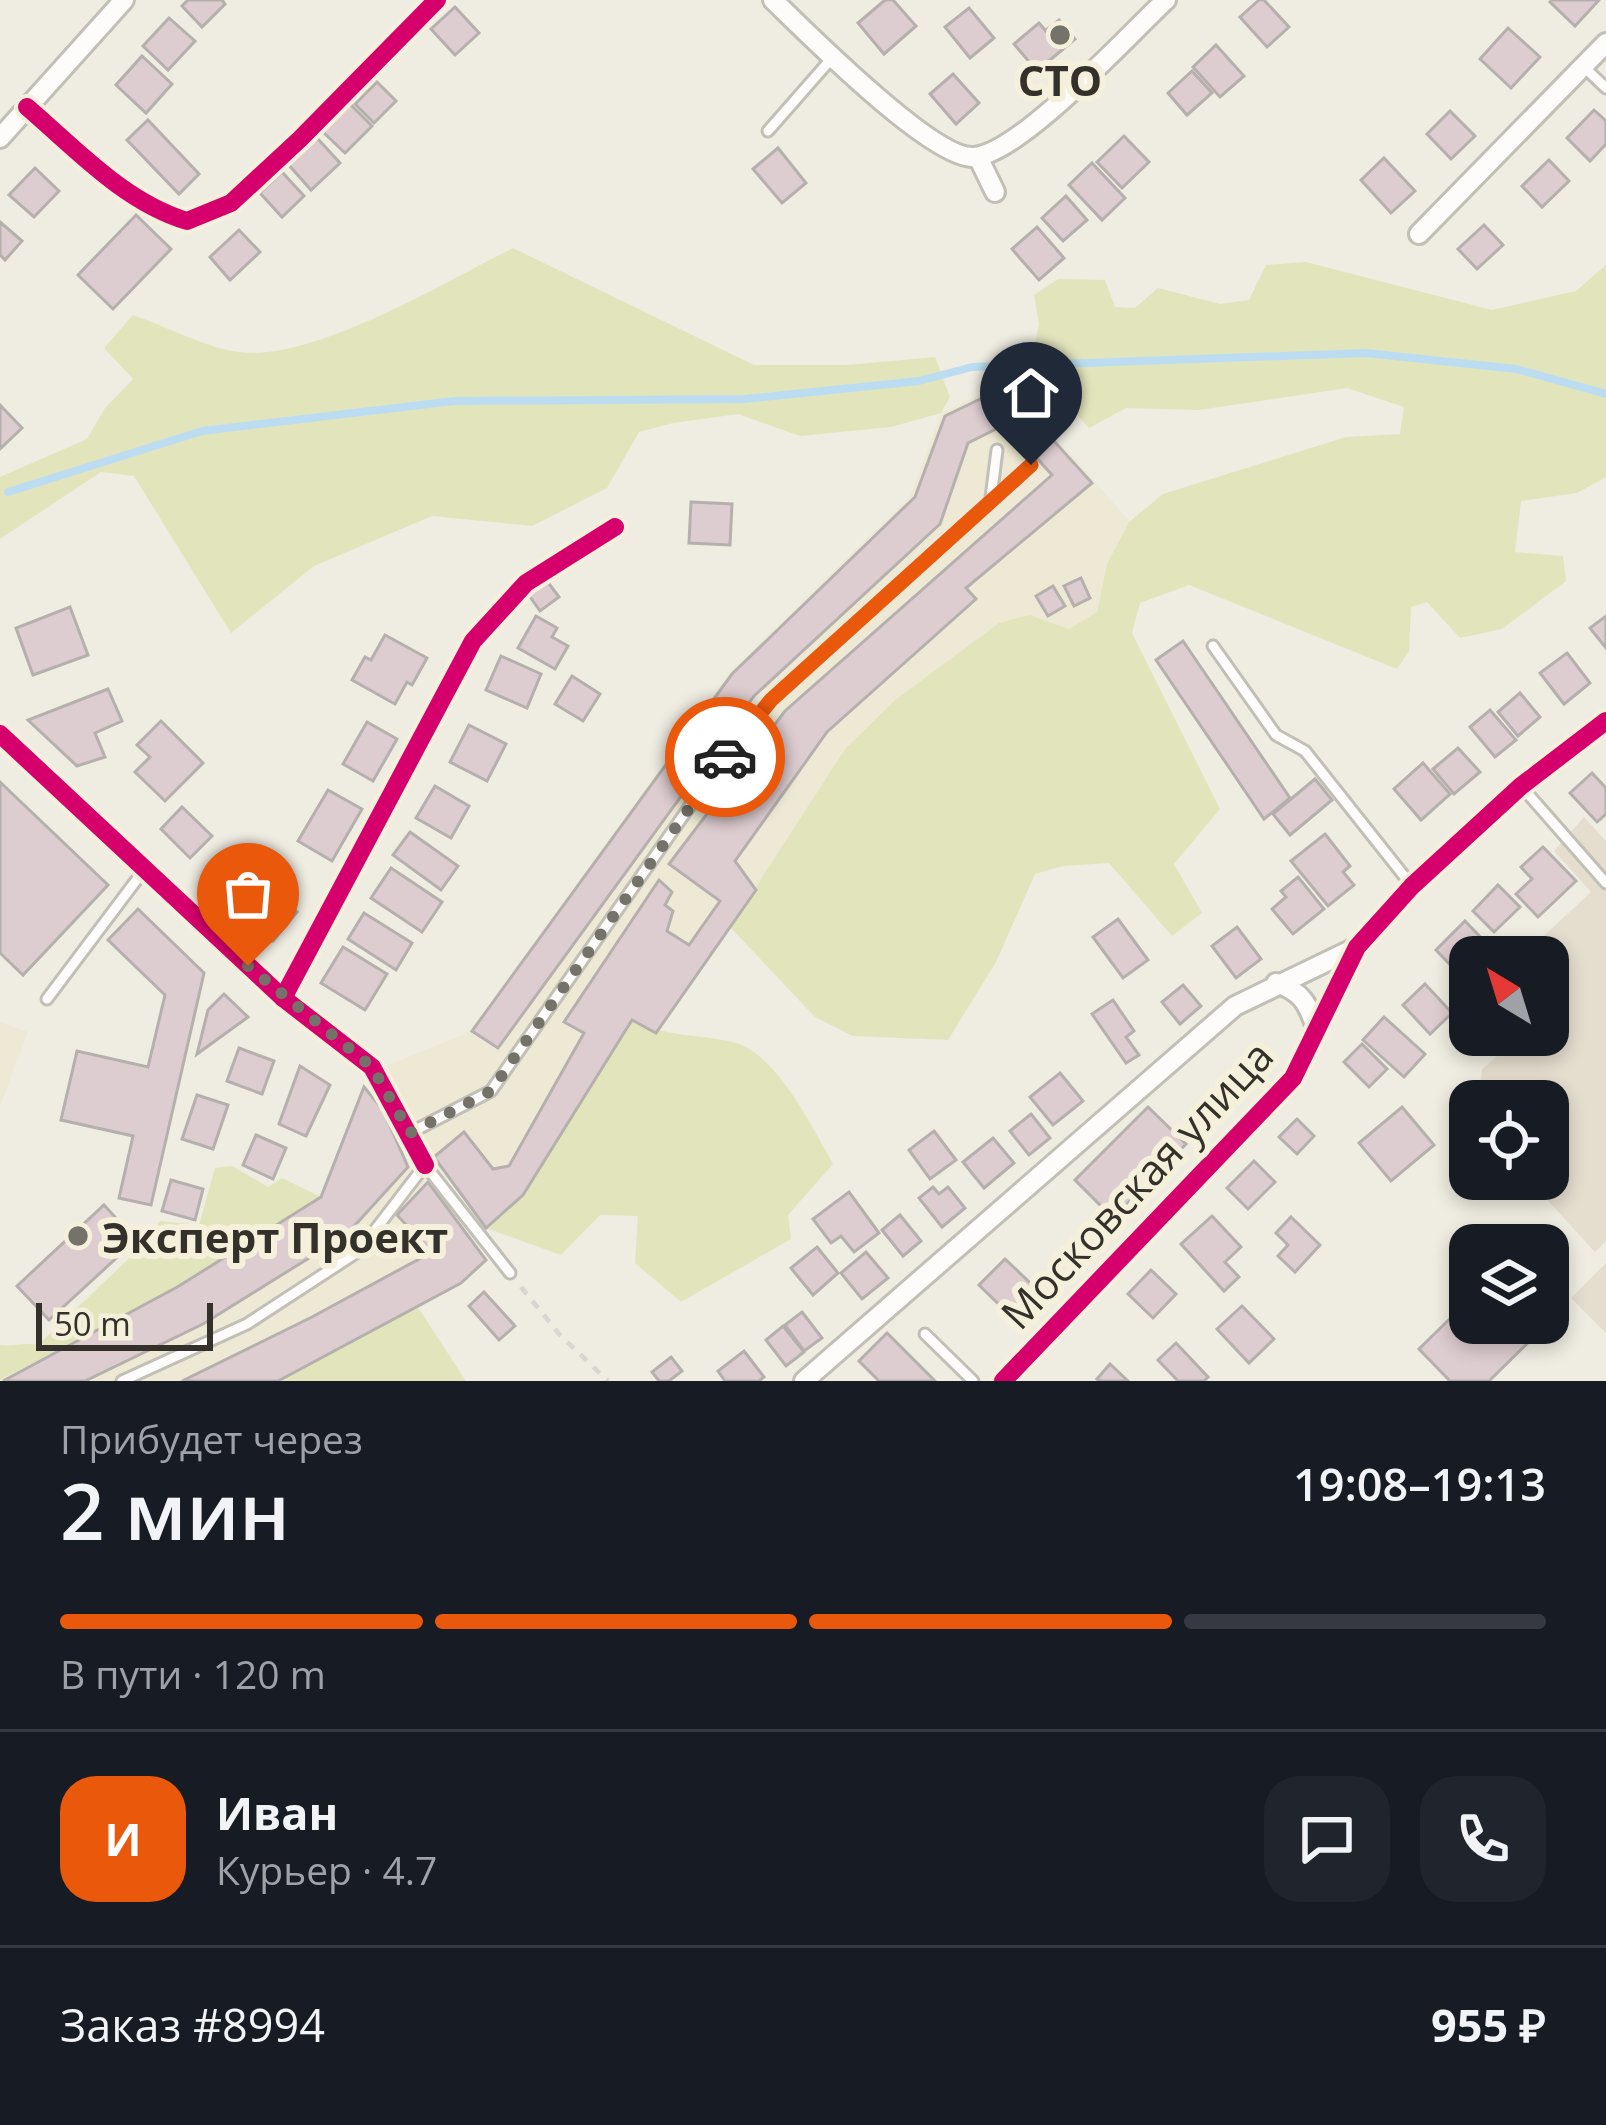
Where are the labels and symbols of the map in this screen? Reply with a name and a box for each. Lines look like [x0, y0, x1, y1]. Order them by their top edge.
marker: СТО [1047, 22, 1073, 48]
place label: СТО [1018, 51, 1102, 108]
pin [980, 342, 1082, 465]
courier [665, 697, 785, 817]
pin [197, 843, 299, 966]
north arrow [1449, 936, 1569, 1056]
street label: Московская улица [987, 1027, 1285, 1341]
place label: Эксперт Проект [102, 1208, 448, 1265]
marker: Эксперт Проект [65, 1223, 91, 1249]
scale bar [36, 1297, 213, 1350]

